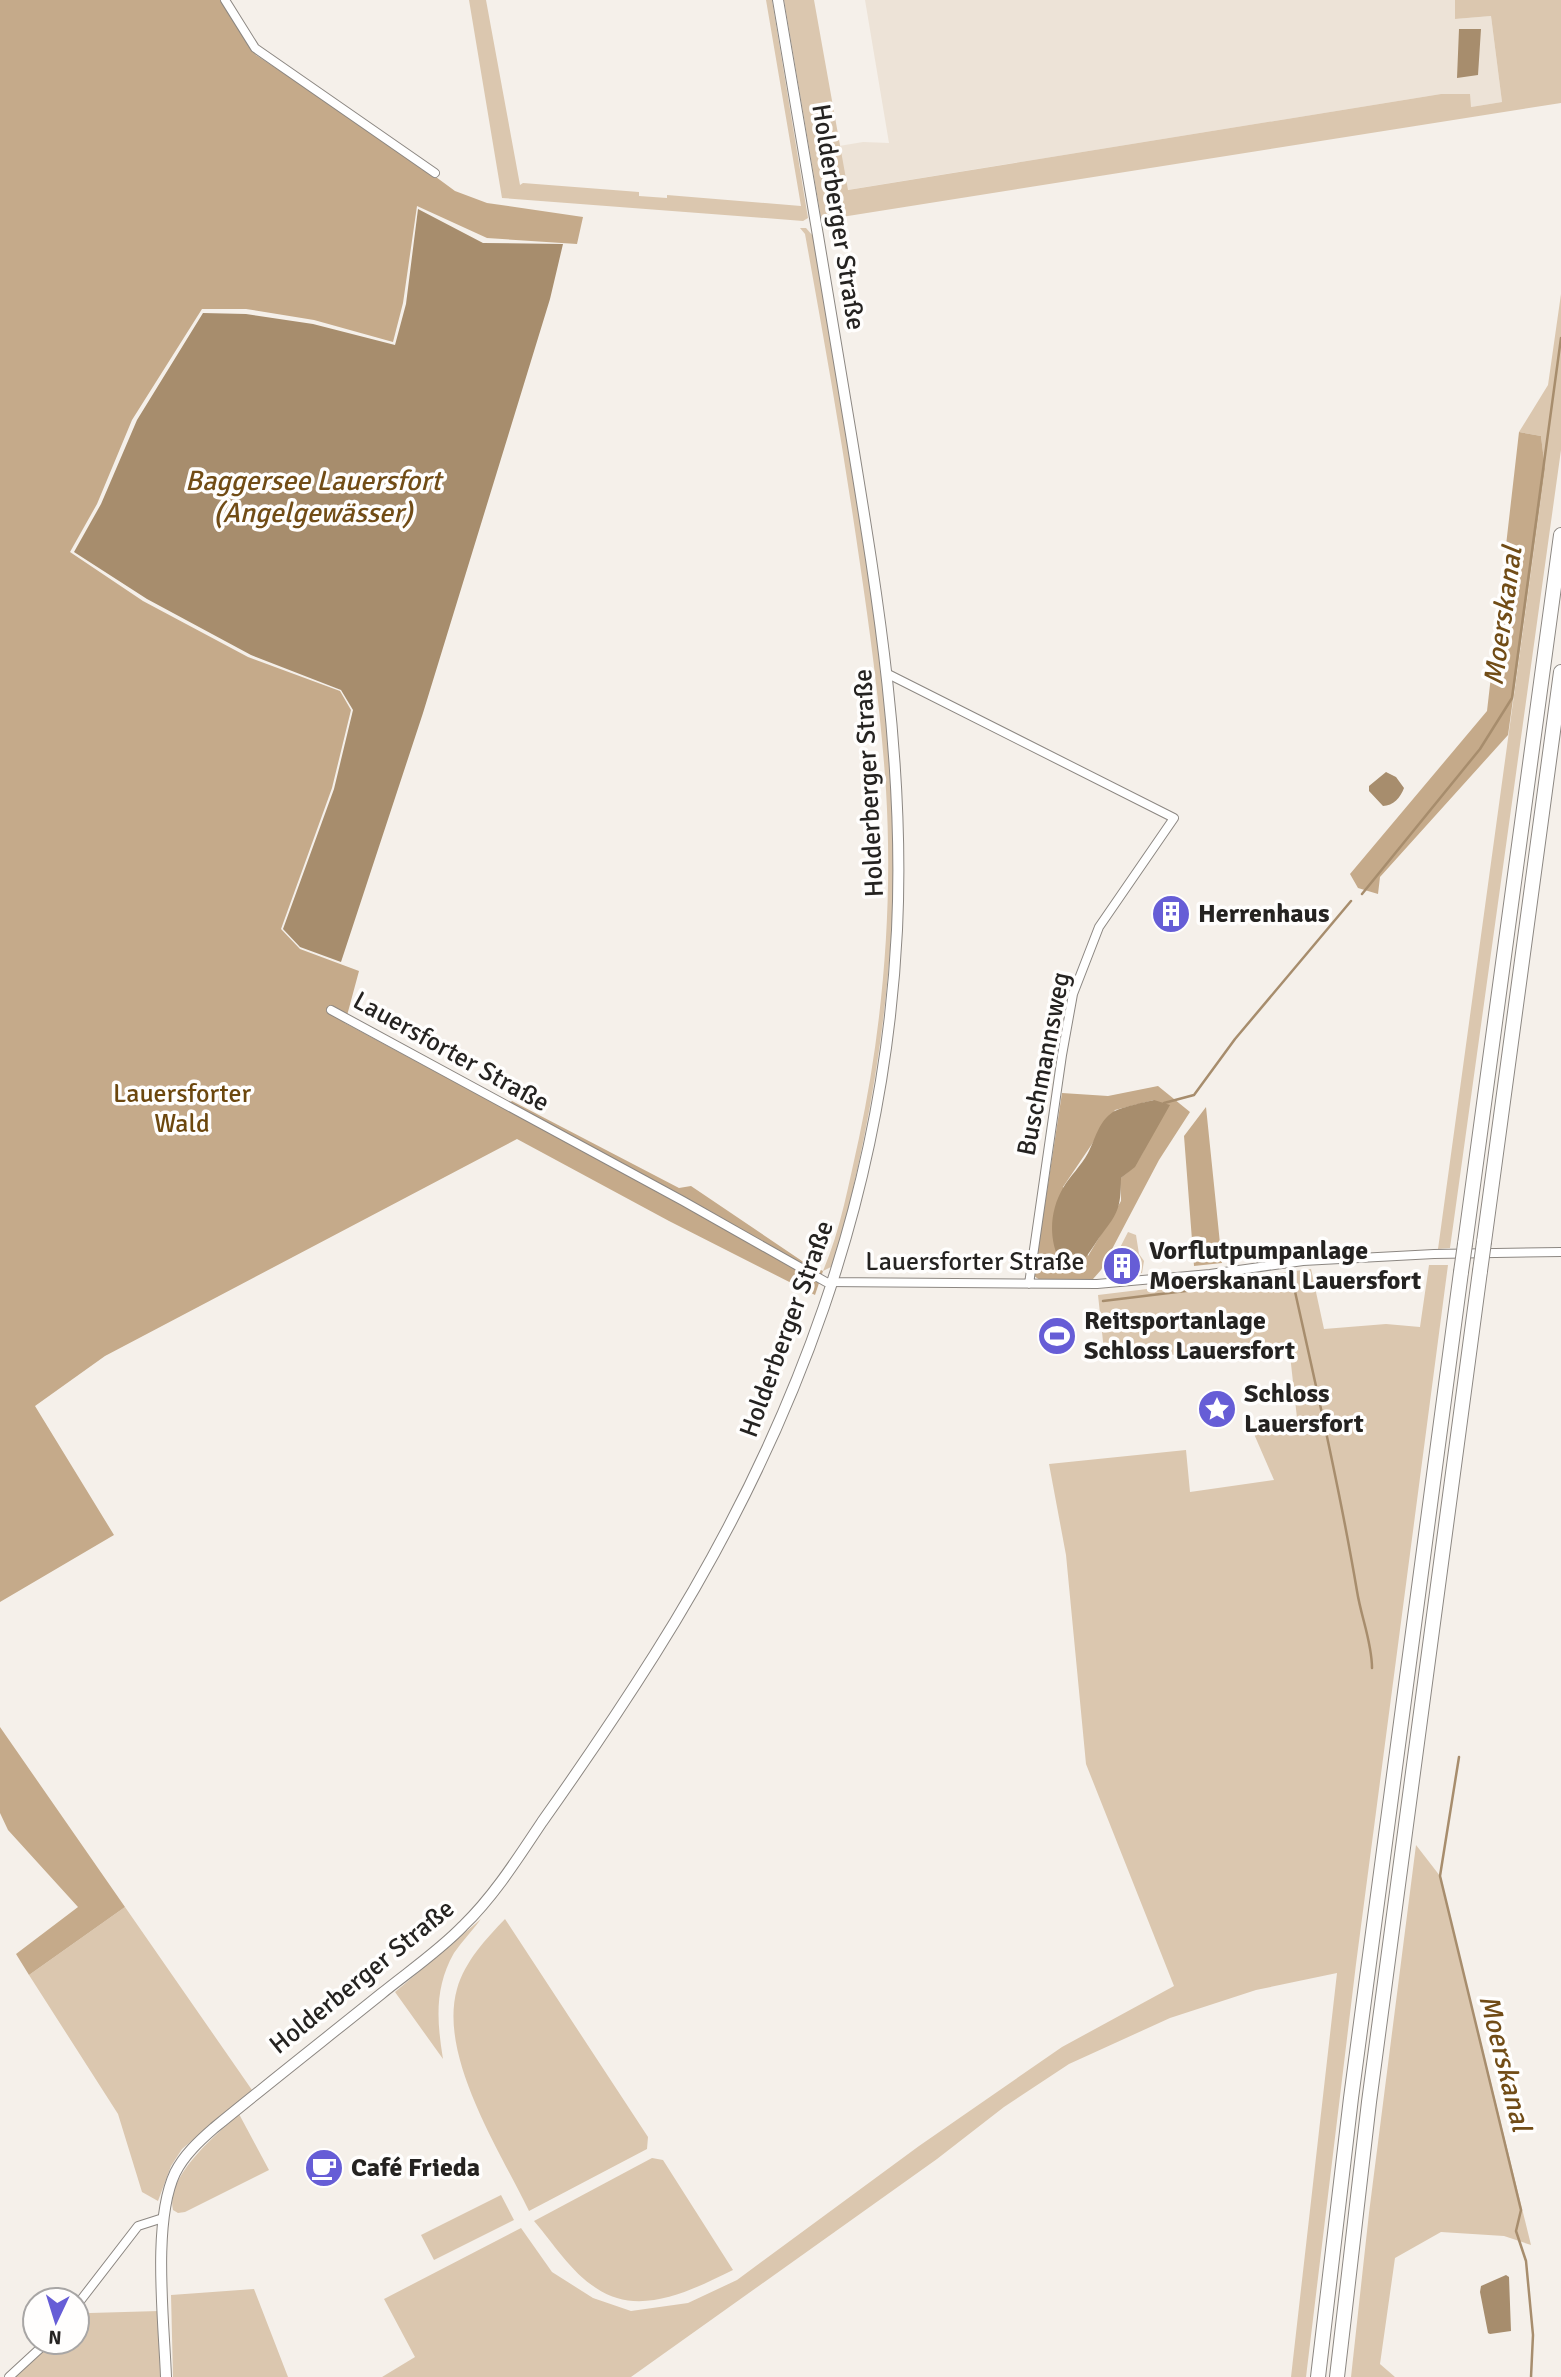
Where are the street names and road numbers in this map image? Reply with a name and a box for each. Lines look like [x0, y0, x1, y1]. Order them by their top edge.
street label: Holderberger Straße [804, 102, 872, 332]
street label: Holderberger Straße [847, 668, 891, 898]
street label: Buschmannsweg [1010, 969, 1078, 1159]
street label: Lauersforter Straße [347, 985, 555, 1119]
street label: Holderberger Straße [733, 1216, 841, 1442]
street label: Lauersforter Straße [865, 1246, 1085, 1278]
street label: Holderberger Straße [263, 1893, 461, 2061]

